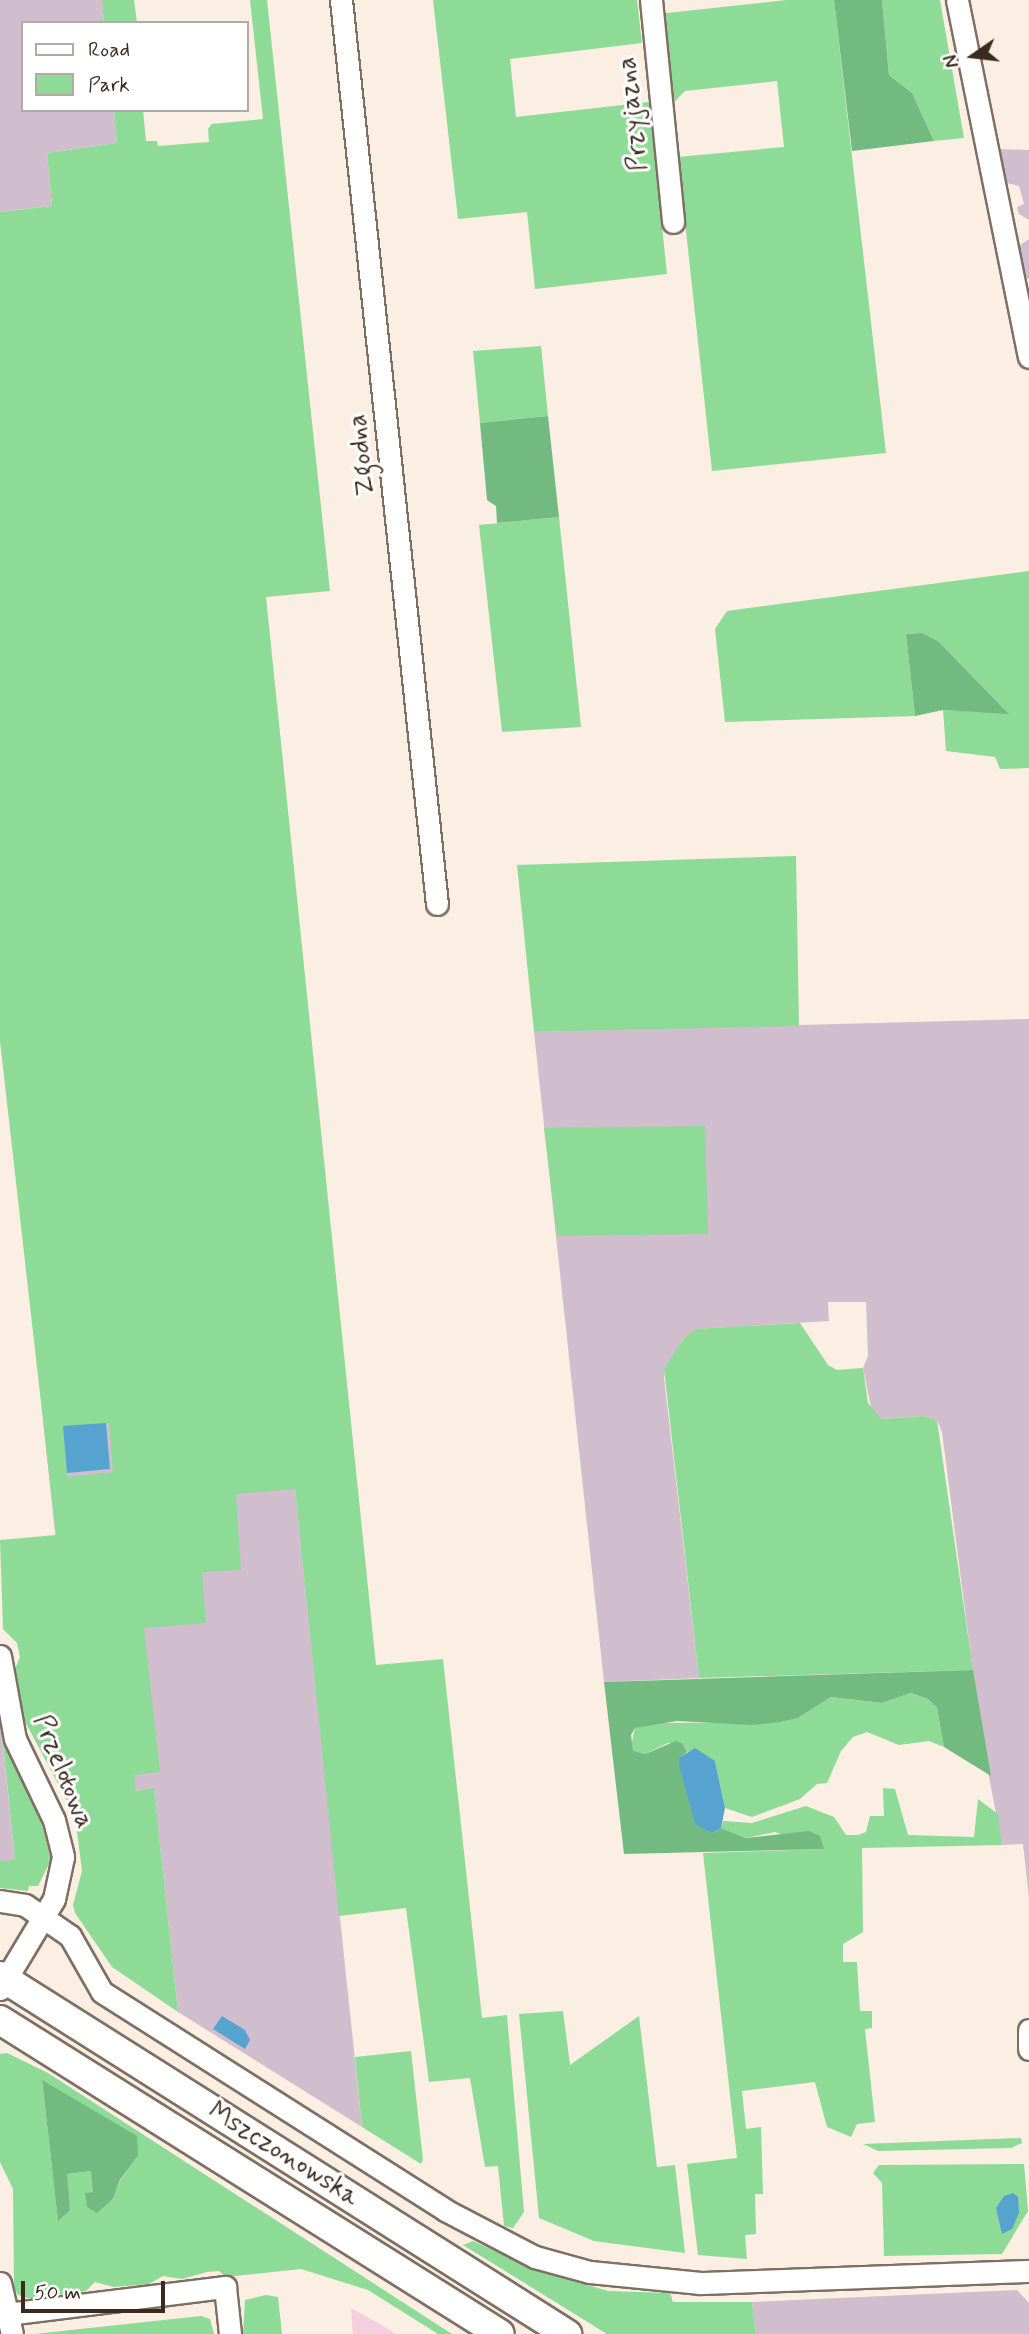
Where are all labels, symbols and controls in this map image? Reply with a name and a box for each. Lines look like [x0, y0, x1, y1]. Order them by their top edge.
legend [21, 21, 248, 112]
north arrow [938, 21, 1008, 91]
text: Road [88, 36, 130, 64]
text: N [938, 52, 966, 70]
street label: Przyjazna [613, 55, 655, 173]
text: Park [88, 71, 130, 99]
street label: Zgodna [343, 413, 383, 497]
street label: Przelotowa [25, 1711, 99, 1833]
street label: Mszczonowska [202, 2096, 364, 2214]
scale bar [24, 2268, 168, 2312]
text: 50 m [34, 2279, 81, 2307]

